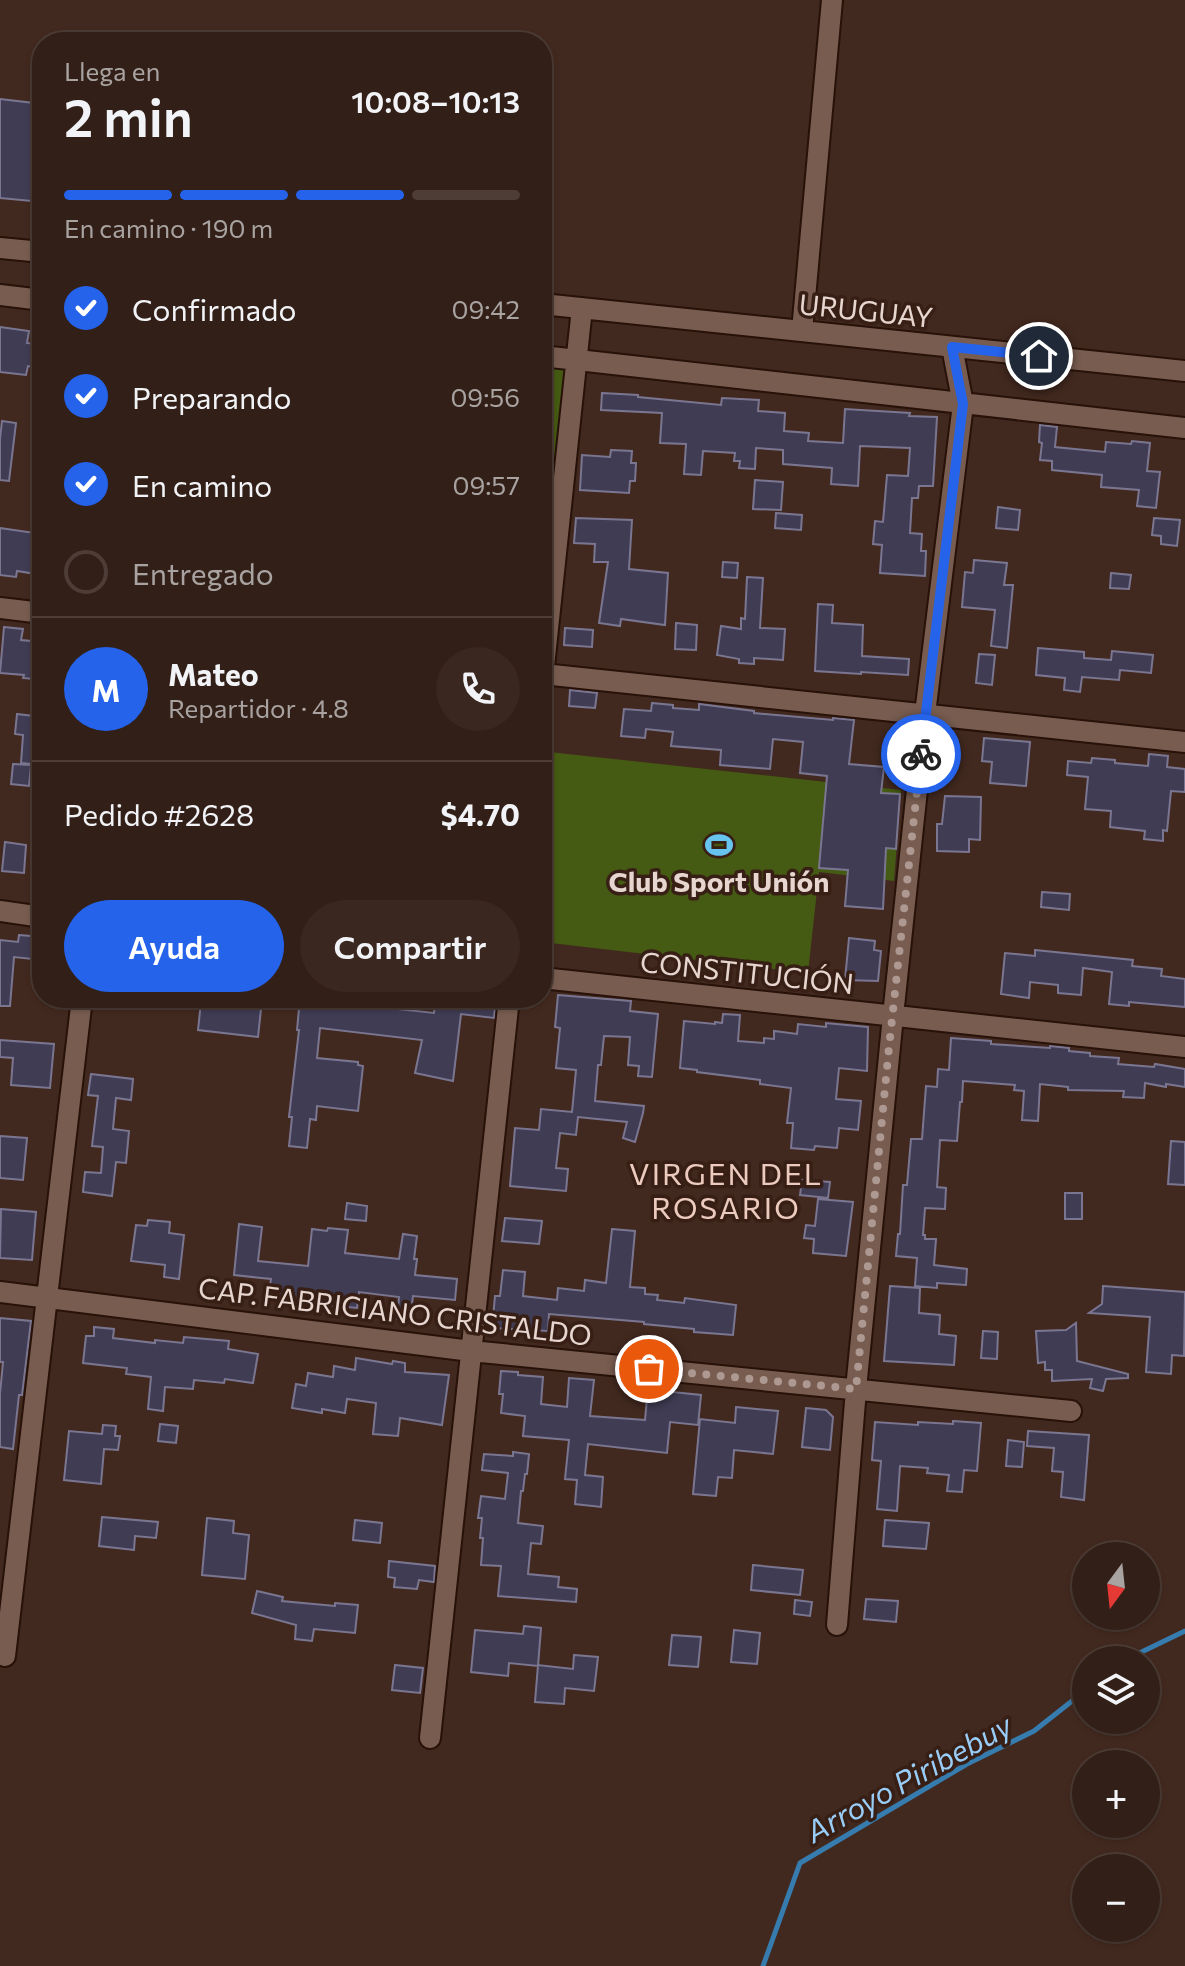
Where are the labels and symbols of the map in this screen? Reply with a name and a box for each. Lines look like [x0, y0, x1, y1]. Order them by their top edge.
street label: URUGUAY [797, 286, 935, 334]
pin [1005, 322, 1073, 390]
courier [881, 714, 961, 794]
sports icon: Club Sport Unión [704, 830, 734, 860]
place label: Club Sport Unión [609, 864, 829, 898]
street label: CONSTITUCIÓN [639, 944, 855, 1000]
district label: VIRGEN DEL ROSARIO [629, 1154, 823, 1225]
street label: CAP. FABRICIANO CRISTALDO [196, 1270, 594, 1352]
pin [615, 1335, 683, 1403]
north arrow [1072, 1542, 1160, 1630]
water label: Arroyo Piribebuy [798, 1704, 1019, 1849]

